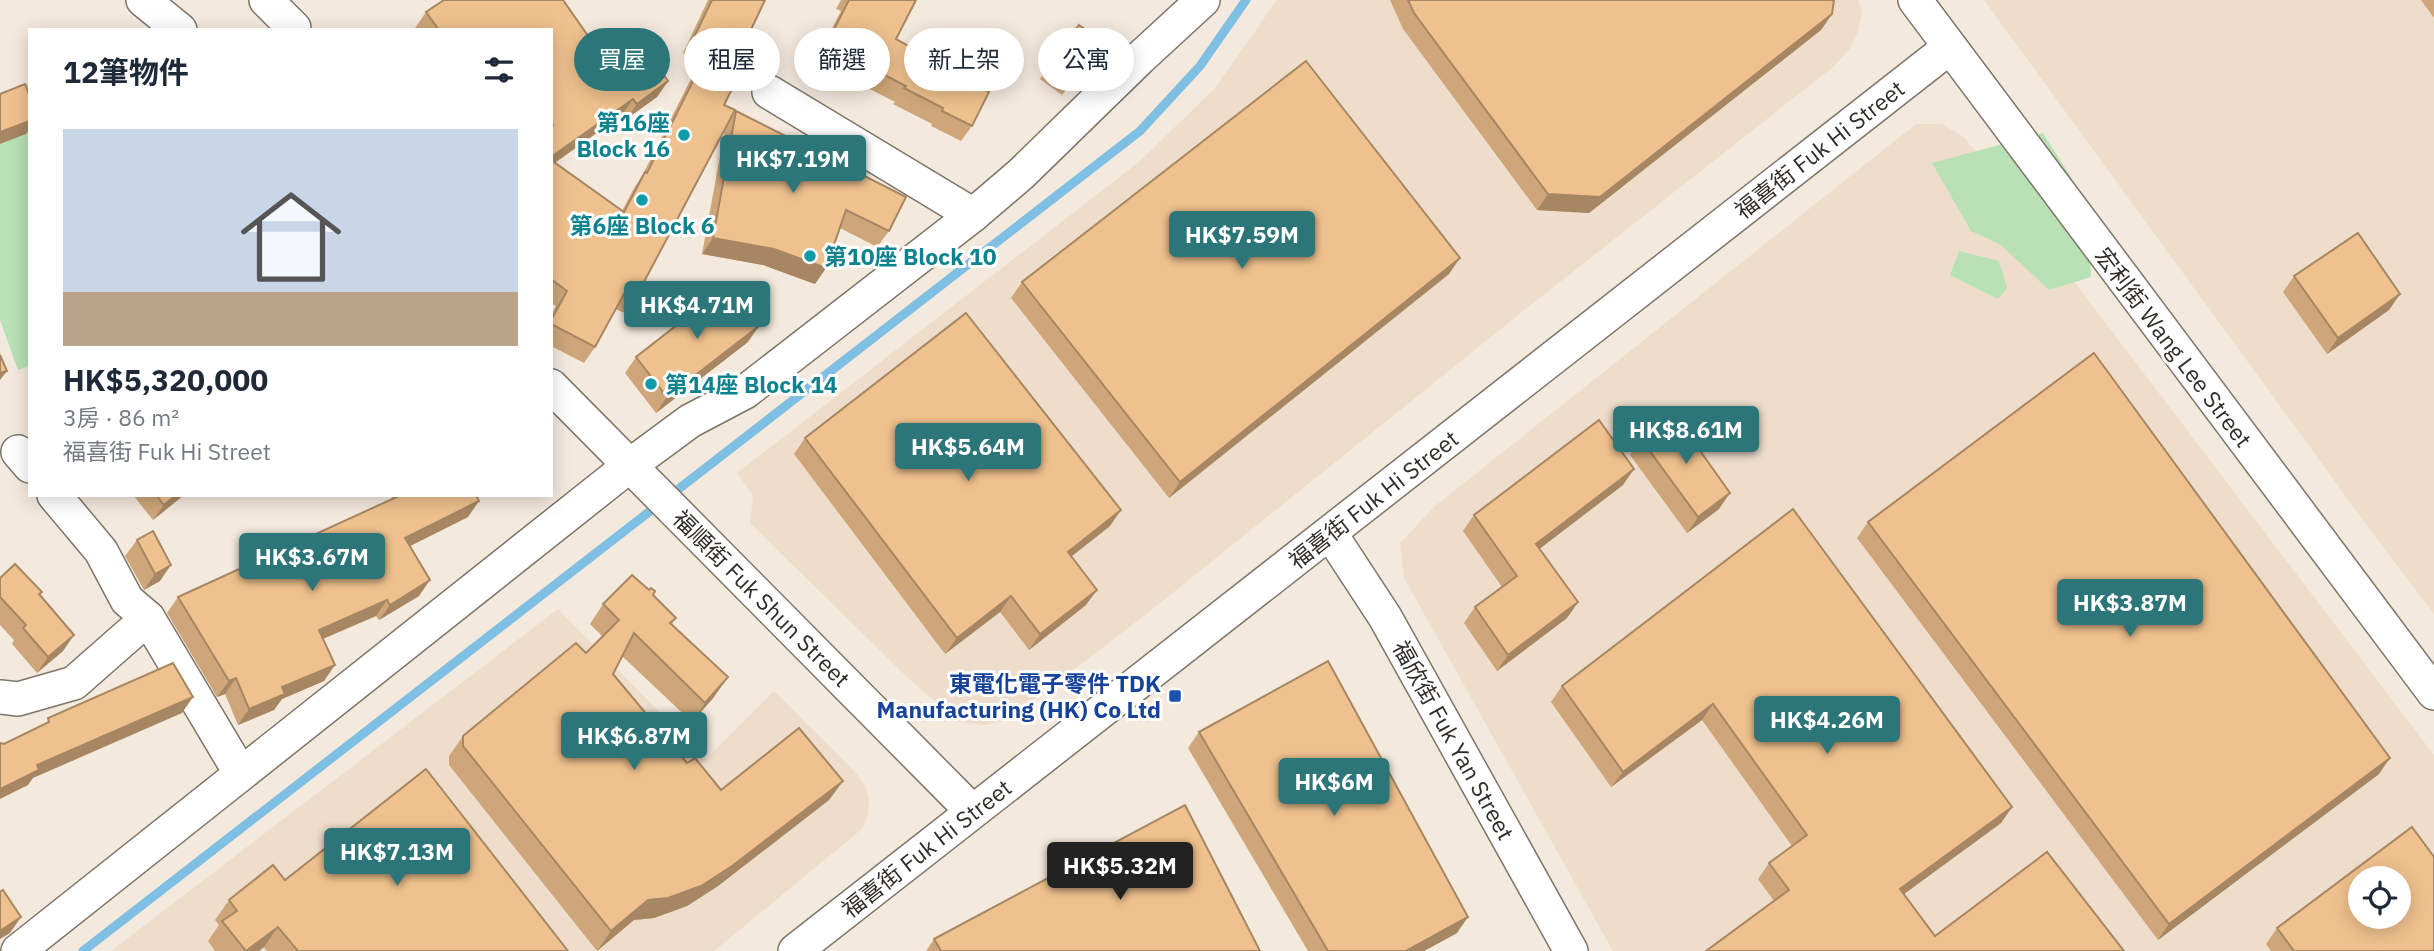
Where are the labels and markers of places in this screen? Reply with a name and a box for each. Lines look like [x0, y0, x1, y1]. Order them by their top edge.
place label: 第16座 Block 16 [577, 107, 670, 163]
marker: 第16座 Block 16 [676, 127, 692, 143]
pin: HK$7.19M [721, 136, 865, 195]
marker: 第6座 Block 6 [634, 192, 650, 208]
place label: 第6座 Block 6 [570, 210, 715, 240]
pin: HK$7.59M [1170, 212, 1314, 271]
place label: 第10座 Block 10 [824, 241, 997, 271]
marker: 第10座 Block 10 [802, 248, 818, 264]
pin: HK$4.71M [625, 282, 769, 341]
place label: 第14座 Block 14 [665, 369, 838, 399]
marker: 第14座 Block 14 [643, 376, 659, 392]
pin: HK$8.61M [1614, 406, 1758, 466]
pin: HK$5.64M [896, 424, 1040, 483]
pin: HK$3.67M [240, 534, 384, 593]
pin: HK$3.87M [2058, 580, 2202, 639]
place label: 東電化電子零件 TDK Manufacturing (HK) Co Ltd [876, 668, 1161, 724]
marker: 東電化電子零件 TDK Manufacturing (HK) Co Ltd [1167, 688, 1183, 704]
pin: HK$4.26M [1755, 696, 1899, 756]
pin: HK$6.87M [562, 712, 706, 772]
pin: HK$6M [1285, 758, 1383, 818]
pin: HK$7.13M [325, 828, 469, 888]
pin: HK$5.32M [1048, 842, 1192, 902]

